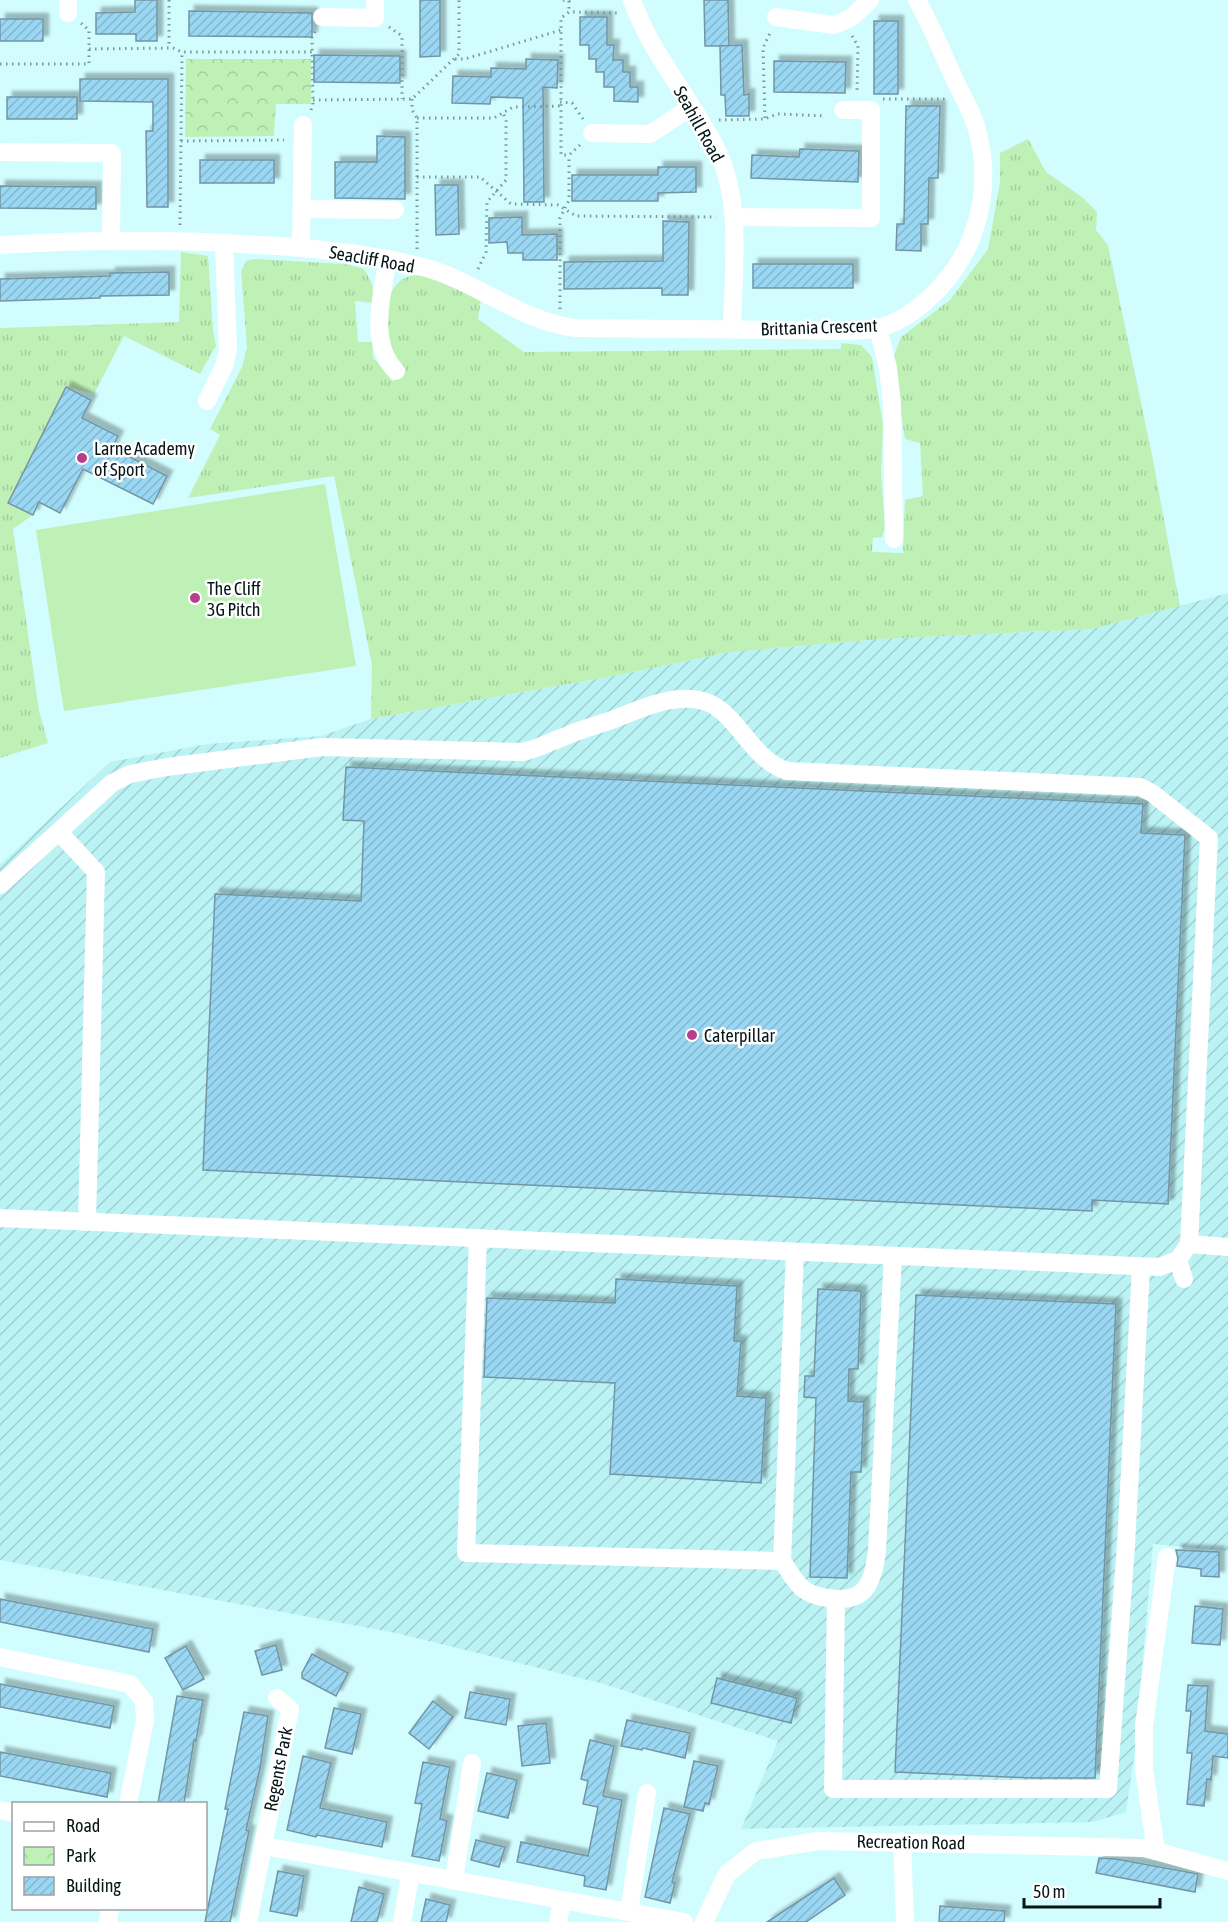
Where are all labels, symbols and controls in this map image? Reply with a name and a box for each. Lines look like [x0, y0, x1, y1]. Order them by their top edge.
street label: Seahill Road [670, 82, 728, 166]
street label: Seacliff Road [328, 241, 416, 277]
street label: Brittania Crescent [760, 314, 878, 340]
place label: Larne Academy of Sport [94, 438, 195, 480]
marker: Larne Academy of Sport [75, 451, 89, 465]
place label: The Cliff 3G Pitch [207, 578, 261, 620]
marker: The Cliff 3G Pitch [188, 591, 202, 605]
place label: Caterpillar [704, 1025, 776, 1046]
marker: Caterpillar [685, 1028, 699, 1042]
street label: Regents Park [260, 1725, 296, 1813]
legend [12, 1802, 207, 1910]
text: Road [66, 1815, 100, 1836]
street label: Recreation Road [856, 1831, 966, 1853]
text: Park [66, 1845, 96, 1866]
scale bar [1024, 1871, 1160, 1909]
text: Building [66, 1875, 121, 1896]
text: 50 m [1033, 1881, 1065, 1902]

